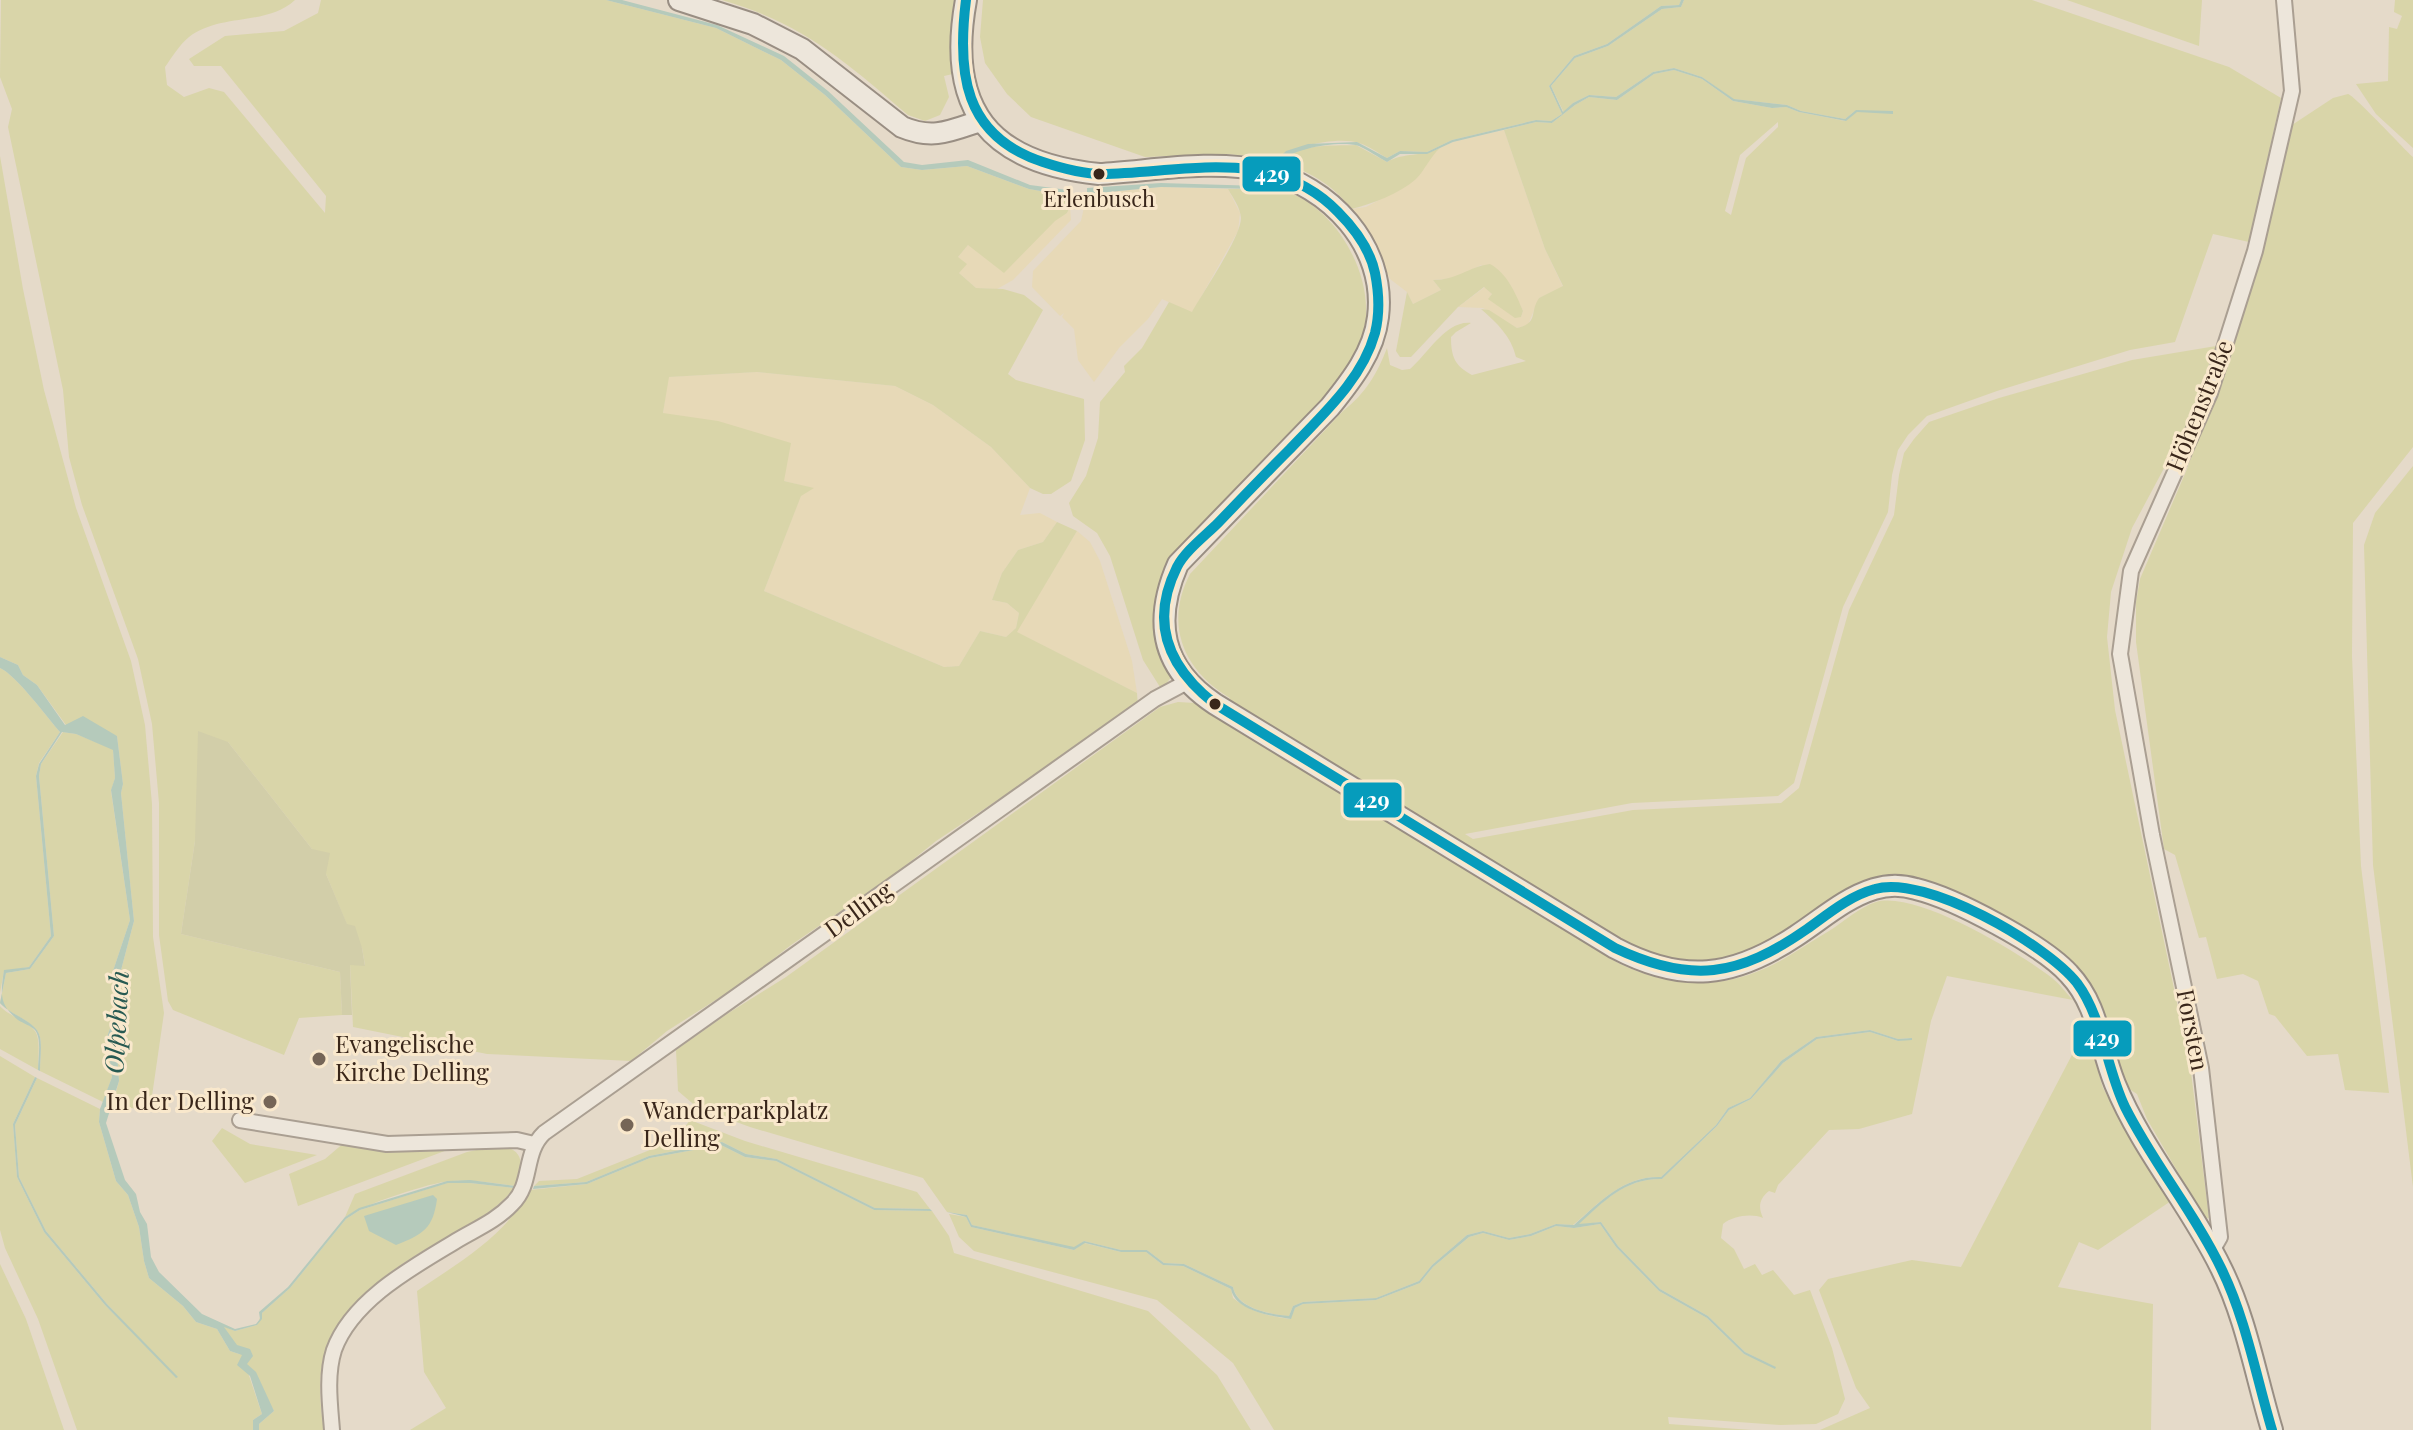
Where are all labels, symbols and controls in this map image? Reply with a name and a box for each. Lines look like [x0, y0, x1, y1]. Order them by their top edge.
line badge: 429 [1241, 155, 1302, 193]
text: 429 [1254, 158, 1290, 188]
marker: Erlenbusch [1091, 166, 1107, 182]
place label: Erlenbusch [1043, 183, 1155, 213]
street label: Höhenstraße [2157, 335, 2239, 476]
unlabelled marker [1207, 696, 1223, 712]
line badge: 429 [1342, 781, 1403, 819]
text: 429 [1354, 784, 1390, 814]
street label: Delling [817, 873, 899, 944]
water label: Olpebach [95, 969, 136, 1075]
street label: Forsten [2170, 986, 2218, 1073]
line badge: 429 [2072, 1019, 2133, 1058]
text: 429 [2084, 1022, 2120, 1052]
place label: Evangelische Kirche Delling [335, 1027, 489, 1087]
marker: Evangelische Kirche Delling [310, 1050, 328, 1068]
place label: In der Delling [106, 1084, 254, 1116]
marker: In der Delling [261, 1093, 279, 1111]
place label: Wanderparkplatz Delling [642, 1093, 829, 1153]
marker: Wanderparkplatz Delling [618, 1116, 636, 1134]

